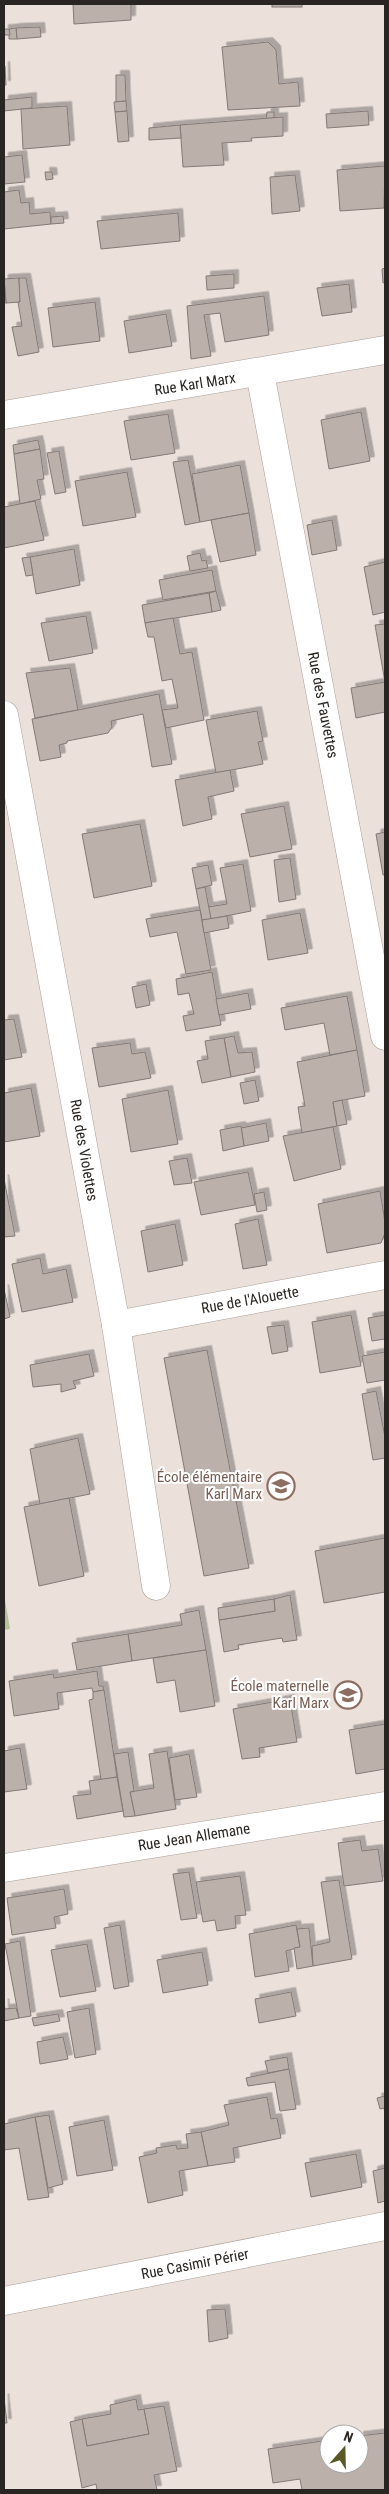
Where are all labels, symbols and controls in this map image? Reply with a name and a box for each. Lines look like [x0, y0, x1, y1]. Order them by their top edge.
street label: Rue Karl Marx [153, 369, 237, 399]
street label: Rue des Fauvettes [304, 650, 342, 760]
street label: Rue des Violettes [66, 1098, 102, 1202]
street label: Rue de l'Alouette [200, 1283, 300, 1317]
place label: École élémentaire Karl Marx [157, 1468, 262, 1503]
school or university icon: École élémentaire Karl Marx [266, 1471, 296, 1501]
place label: École maternelle Karl Marx [231, 1677, 329, 1712]
school or university icon: École maternelle Karl Marx [333, 1680, 363, 1710]
street label: Rue Jean Allemane [137, 1819, 251, 1855]
street label: Rue Casimir Périer [140, 2245, 251, 2283]
north arrow [319, 2424, 369, 2474]
text: N [342, 2428, 355, 2446]

